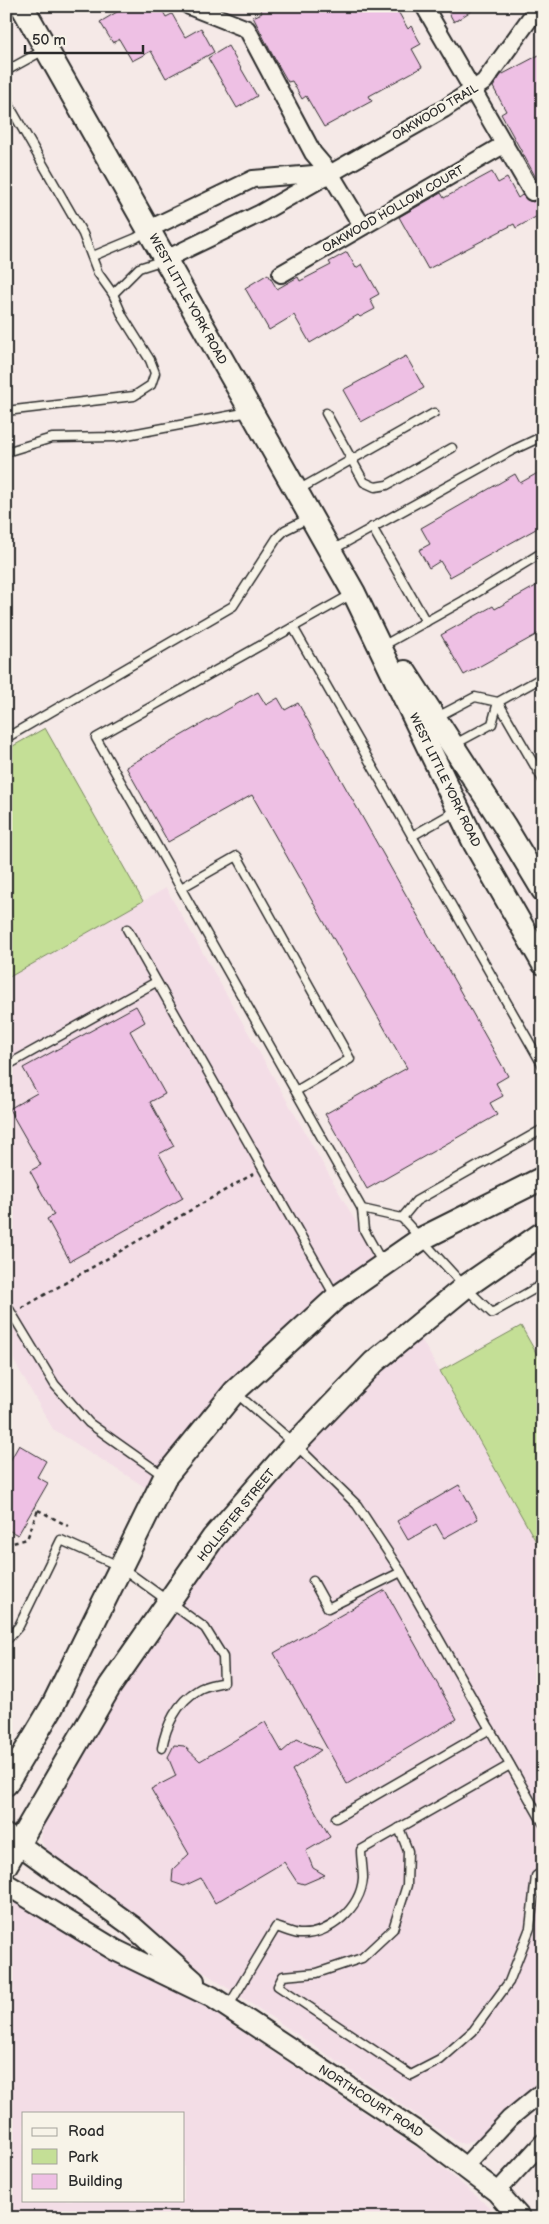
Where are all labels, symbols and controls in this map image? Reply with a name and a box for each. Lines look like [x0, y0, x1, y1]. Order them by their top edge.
scale bar [25, 22, 142, 54]
text: 50 m [32, 31, 66, 50]
street label: OAKWOOD TRAIL [389, 81, 481, 144]
street label: OAKWOOD HOLLOW COURT [320, 162, 467, 256]
street label: WEST LITTLE YORK ROAD [145, 231, 230, 367]
street label: WEST LITTLE YORK ROAD [406, 711, 484, 850]
street label: HOLLISTER STREET [194, 1465, 279, 1565]
street label: NORTHCOURT ROAD [316, 2062, 426, 2141]
legend [22, 2112, 185, 2202]
text: Road [68, 2122, 104, 2141]
text: Park [68, 2148, 99, 2167]
text: Building [68, 2172, 123, 2191]

